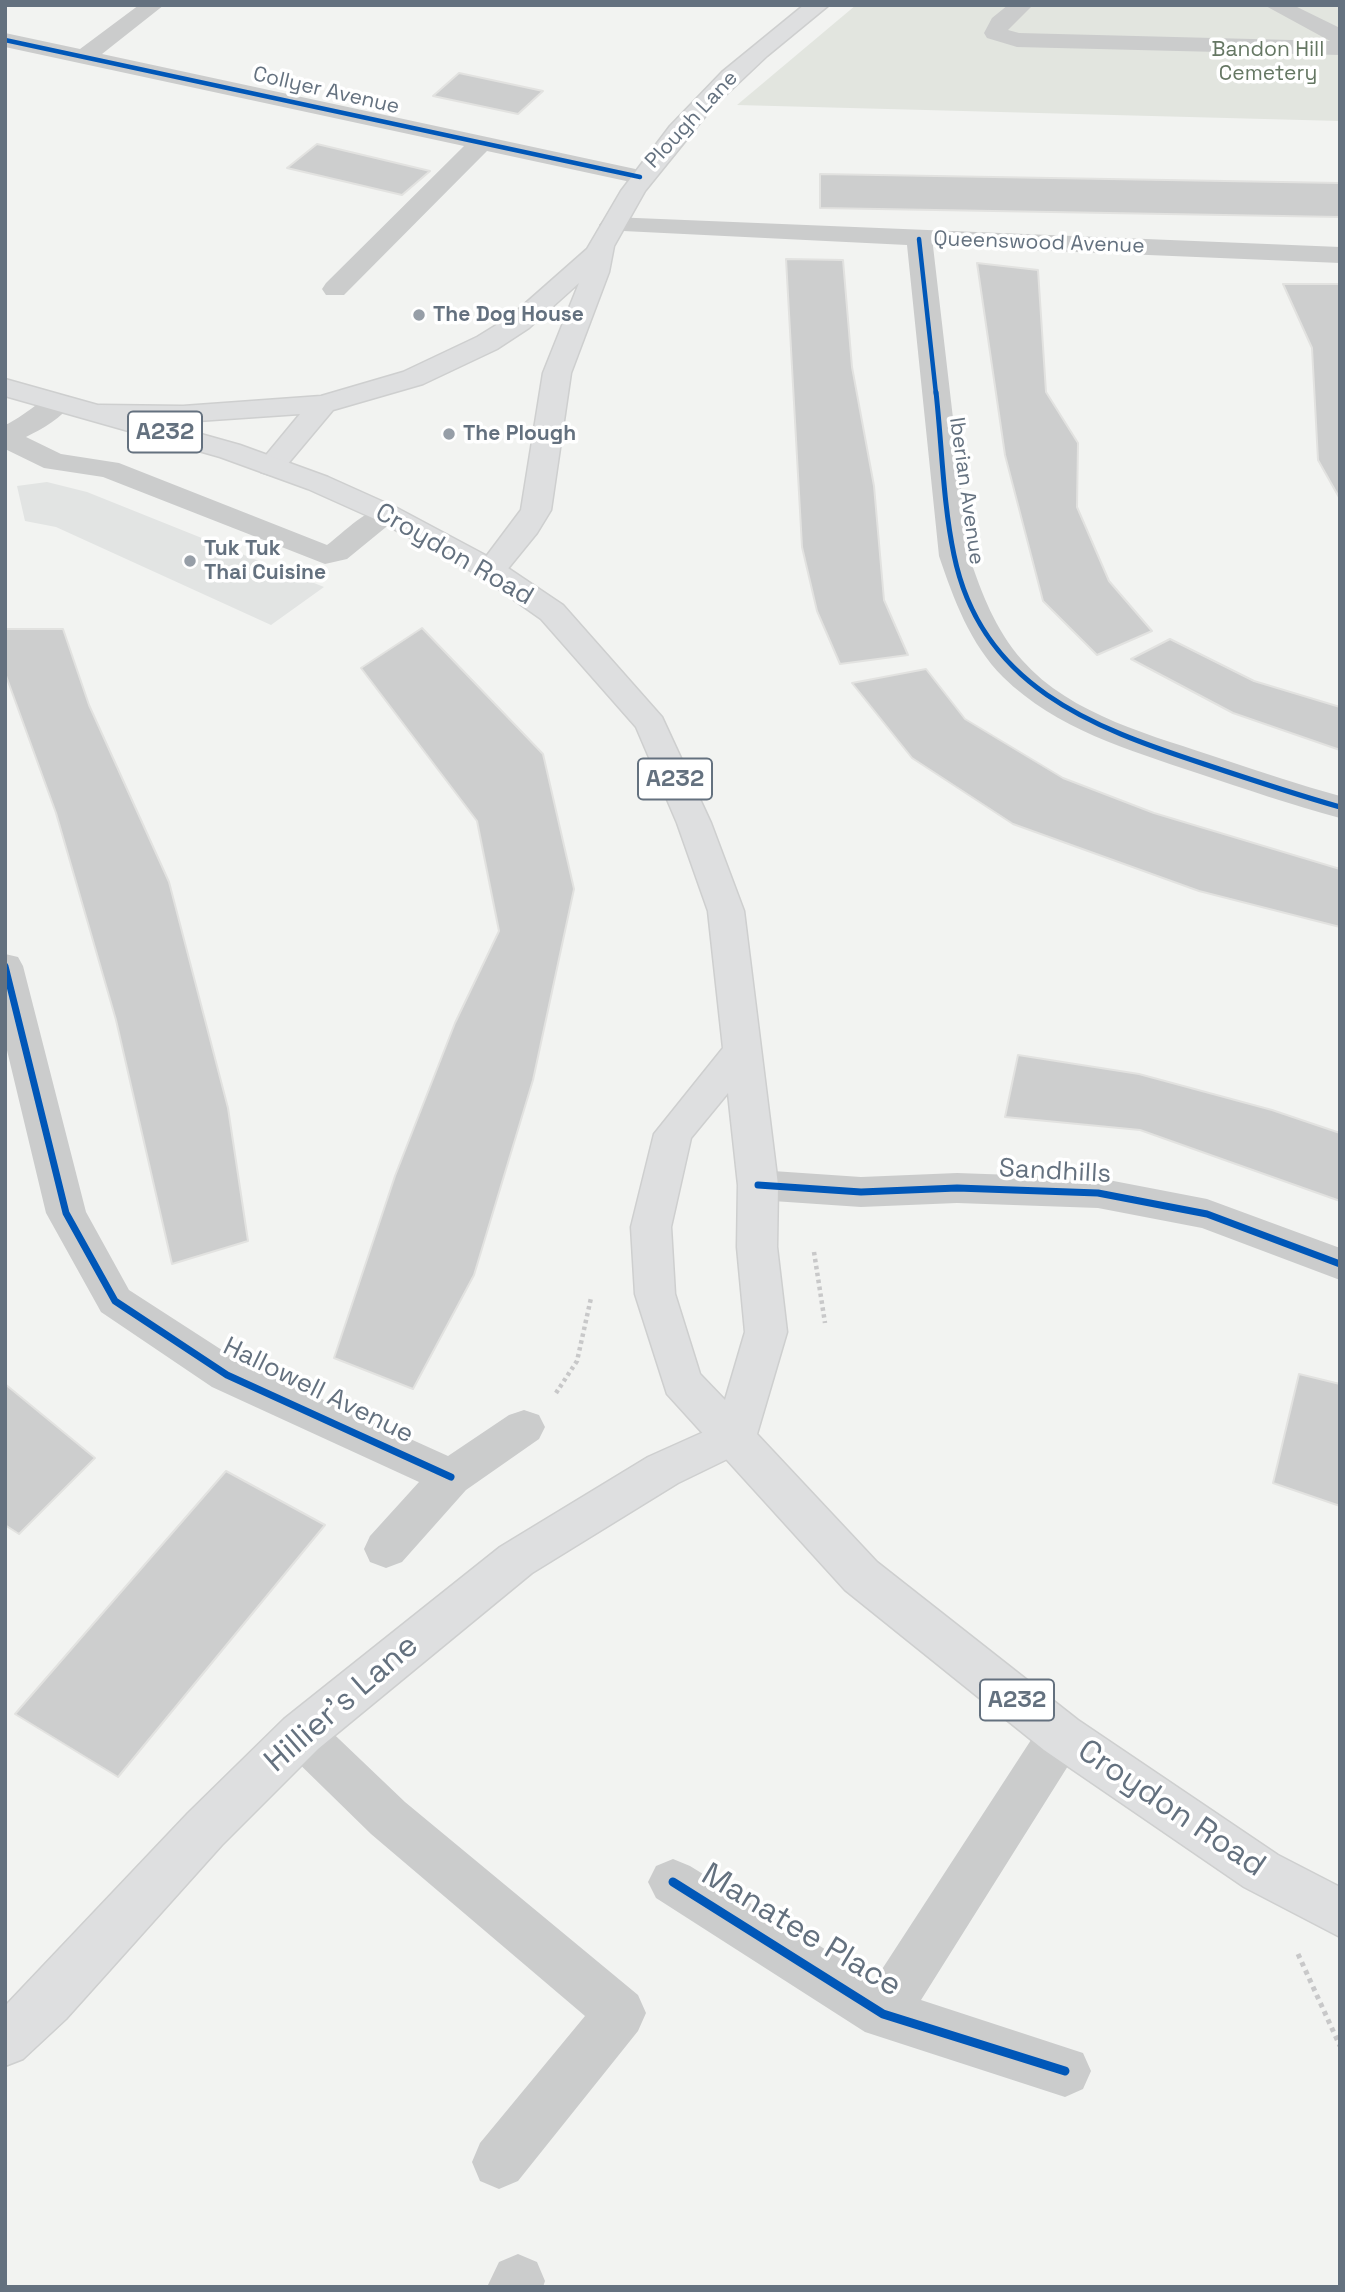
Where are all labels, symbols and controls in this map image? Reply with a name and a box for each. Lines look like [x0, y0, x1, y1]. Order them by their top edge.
park label: Bandon Hill Cemetery [1212, 37, 1324, 87]
street label: Collyer Avenue [250, 62, 402, 120]
street label: Plough Lane [640, 66, 744, 174]
street label: Queenswood Avenue [933, 227, 1145, 259]
place label: The Dog House [433, 302, 584, 328]
marker: The Dog House [411, 307, 427, 323]
road number: A232 [128, 412, 202, 452]
street label: Iberian Avenue [943, 416, 989, 566]
place label: The Plough [463, 421, 576, 447]
marker: The Plough [441, 426, 457, 442]
street label: Croydon Road [369, 497, 539, 613]
place label: Tuk Tuk Thai Cuisine [204, 536, 326, 586]
marker: Tuk Tuk Thai Cuisine [182, 553, 198, 569]
road number: A232 [638, 758, 712, 800]
street label: Sandhills [998, 1153, 1112, 1191]
street label: Hallowell Avenue [218, 1331, 418, 1451]
street label: Hillier's Lane [257, 1627, 427, 1781]
road number: A232 [980, 1680, 1054, 1720]
street label: Croydon Road [1070, 1732, 1272, 1886]
street label: Manatee Place [694, 1856, 908, 2006]

